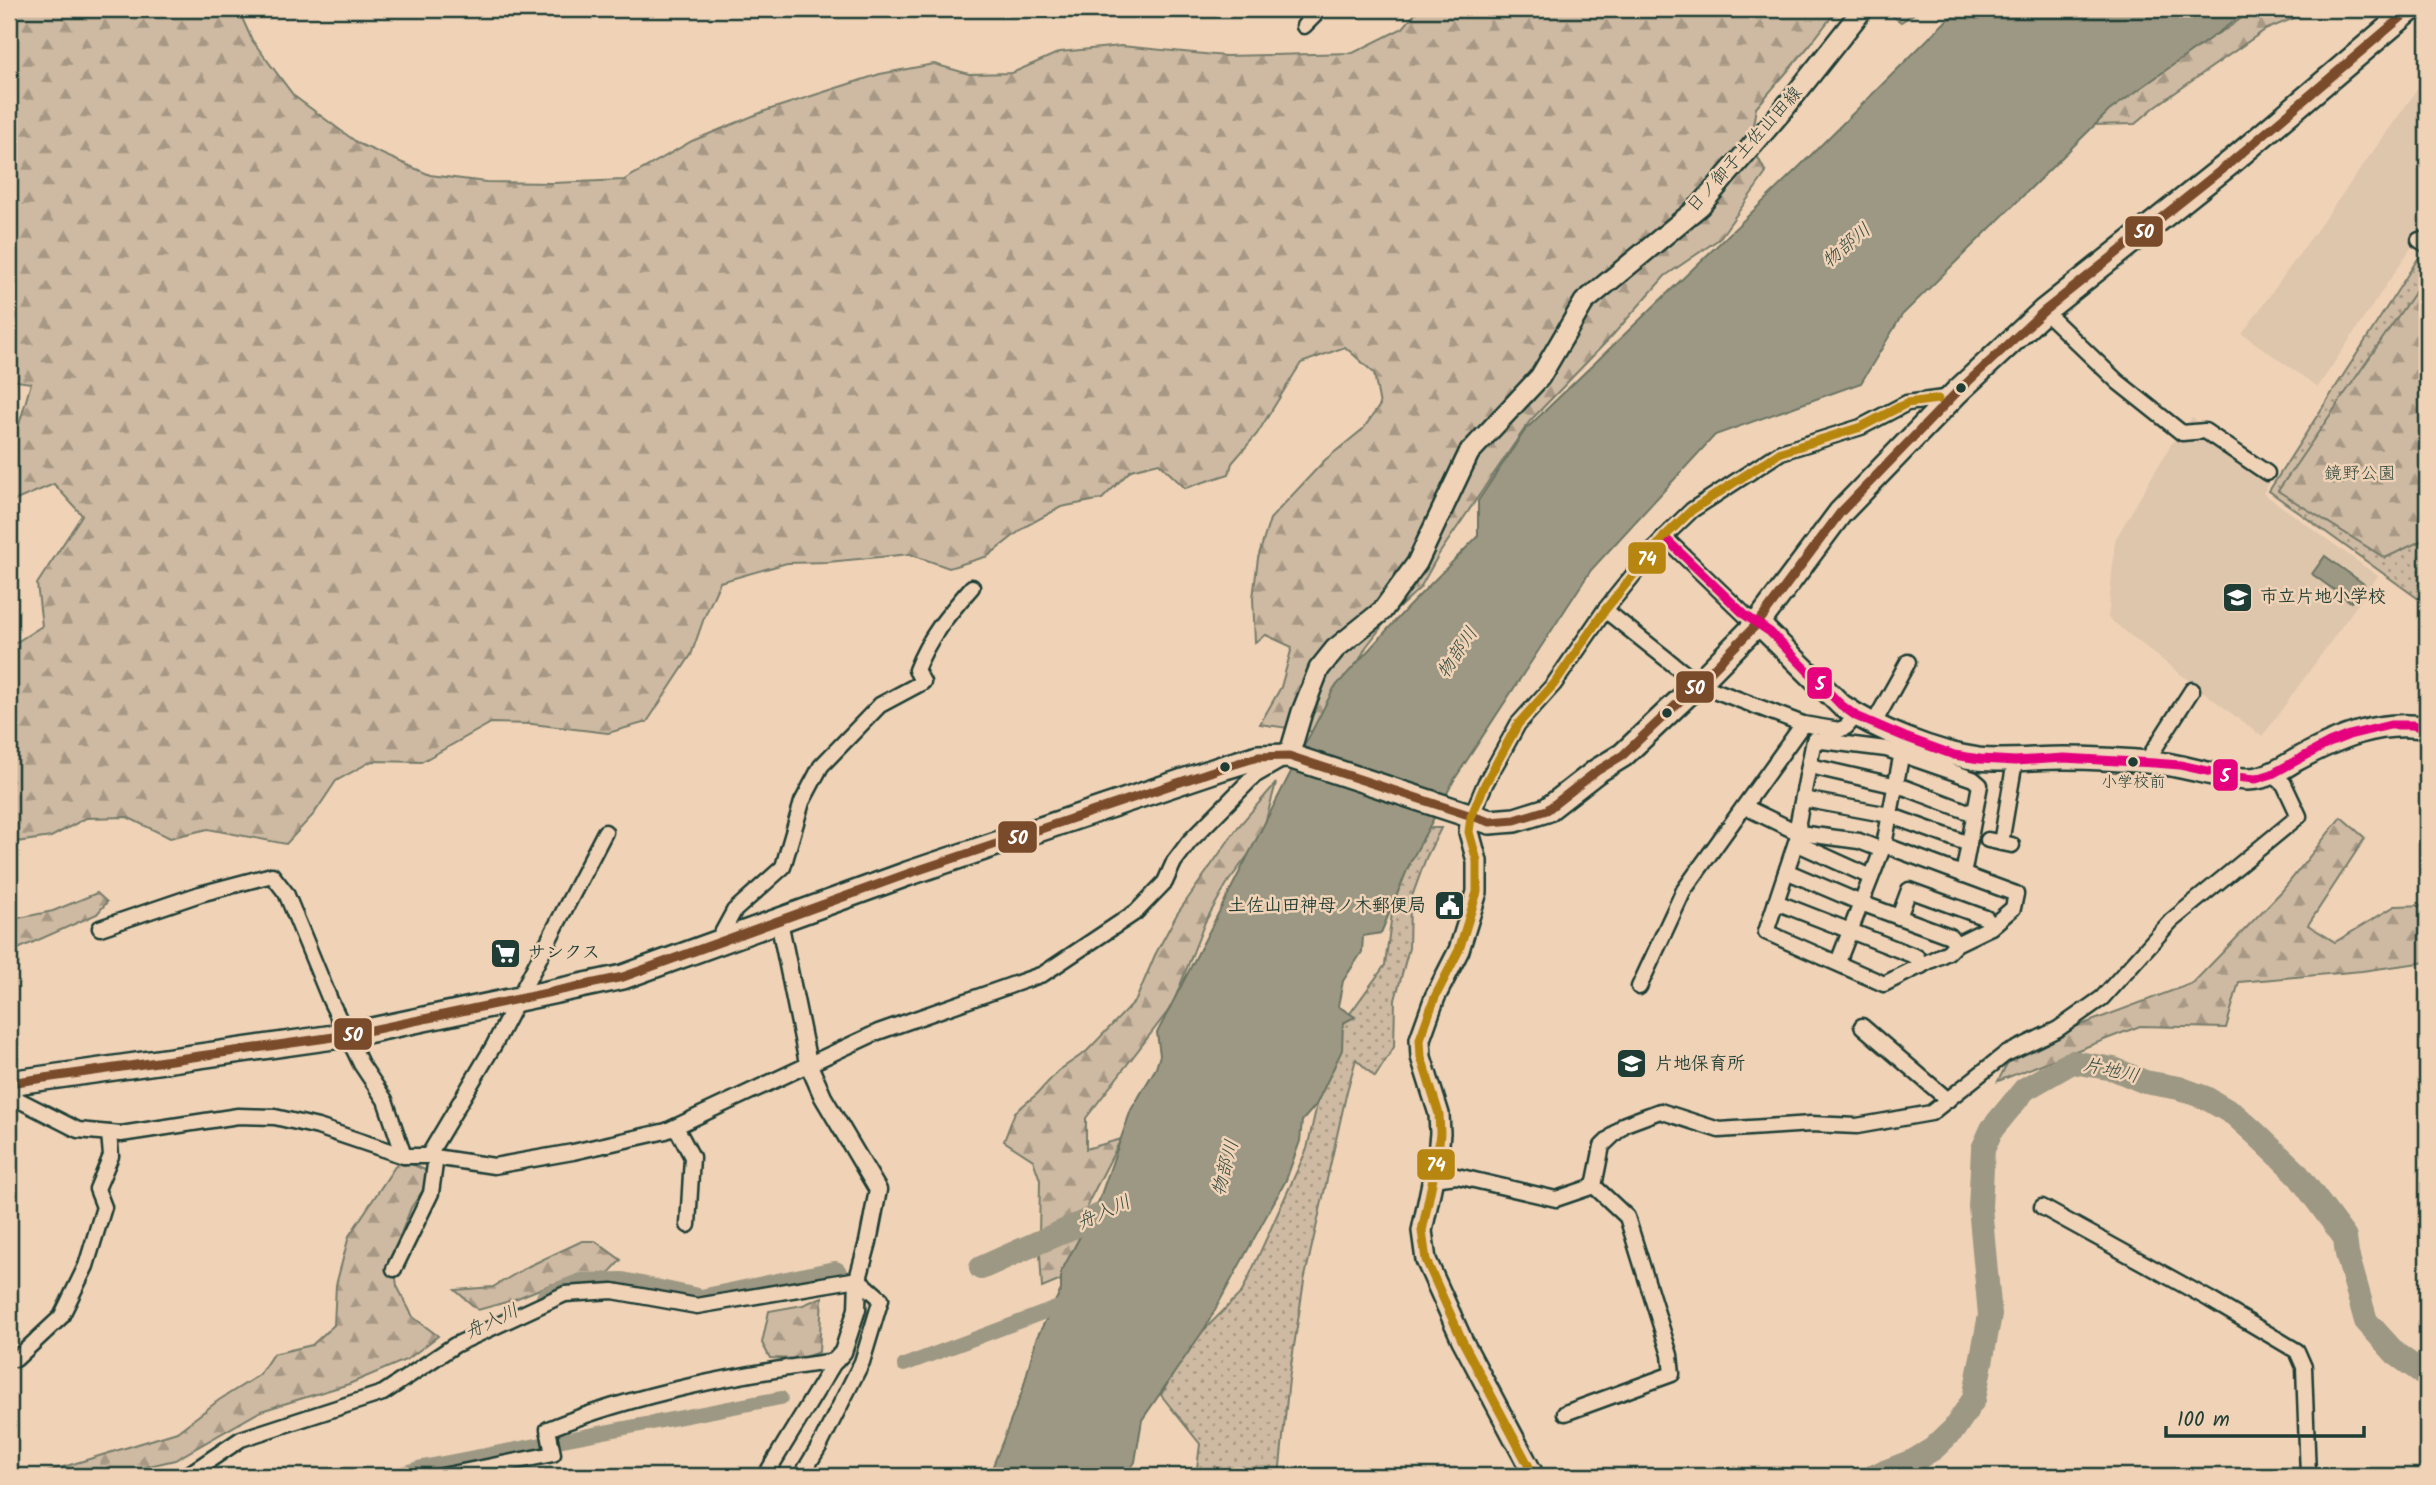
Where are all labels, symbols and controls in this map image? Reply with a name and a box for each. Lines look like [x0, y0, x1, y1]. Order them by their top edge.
street label: 日ノ御子土佐山田線 [1680, 80, 1810, 220]
line badge: 50 [2124, 215, 2164, 248]
water label: 物部川 [1816, 216, 1878, 276]
text: 50 [2133, 218, 2154, 248]
unlabelled marker [1954, 381, 1968, 395]
park label: 鏡野公園 [2324, 460, 2396, 489]
line badge: 74 [1627, 541, 1667, 575]
text: 74 [1637, 545, 1657, 575]
school or university icon: 市立片地小学校 [2220, 580, 2254, 614]
place label: 市立片地小学校 [2260, 583, 2386, 612]
water label: 物部川 [1430, 621, 1486, 685]
line badge: 5 [1806, 666, 1833, 700]
line badge: 50 [1675, 670, 1715, 704]
text: 5 [1814, 670, 1826, 700]
text: 50 [1684, 674, 1705, 704]
unlabelled marker [1660, 706, 1674, 720]
marker: 小学校前 [2126, 755, 2140, 769]
line badge: 5 [2212, 758, 2239, 792]
unlabelled marker [1218, 760, 1232, 774]
text: 5 [2219, 762, 2231, 792]
place label: 小学校前 [2101, 770, 2165, 795]
line badge: 50 [997, 820, 1038, 854]
text: 50 [1007, 824, 1028, 854]
public building icon: 土佐山田神母ノ木郵便局 [1432, 889, 1466, 923]
place label: 土佐山田神母ノ木郵便局 [1228, 892, 1426, 921]
supermarket icon: サンクス [488, 936, 522, 970]
place label: サンクス [528, 939, 600, 968]
line badge: 50 [333, 1017, 373, 1051]
text: 50 [342, 1021, 363, 1051]
school or university icon: 片地保育所 [1615, 1047, 1649, 1081]
place label: 片地保育所 [1655, 1050, 1745, 1079]
water label: 片地川 [2080, 1050, 2142, 1092]
water label: 物部川 [1204, 1137, 1248, 1199]
line badge: 74 [1416, 1148, 1456, 1181]
text: 74 [1426, 1151, 1446, 1181]
water label: 舟入川 [1072, 1188, 1136, 1238]
water label: 舟入川 [460, 1296, 524, 1348]
scale bar [2166, 1394, 2364, 1438]
text: 100 m [2177, 1404, 2230, 1437]

